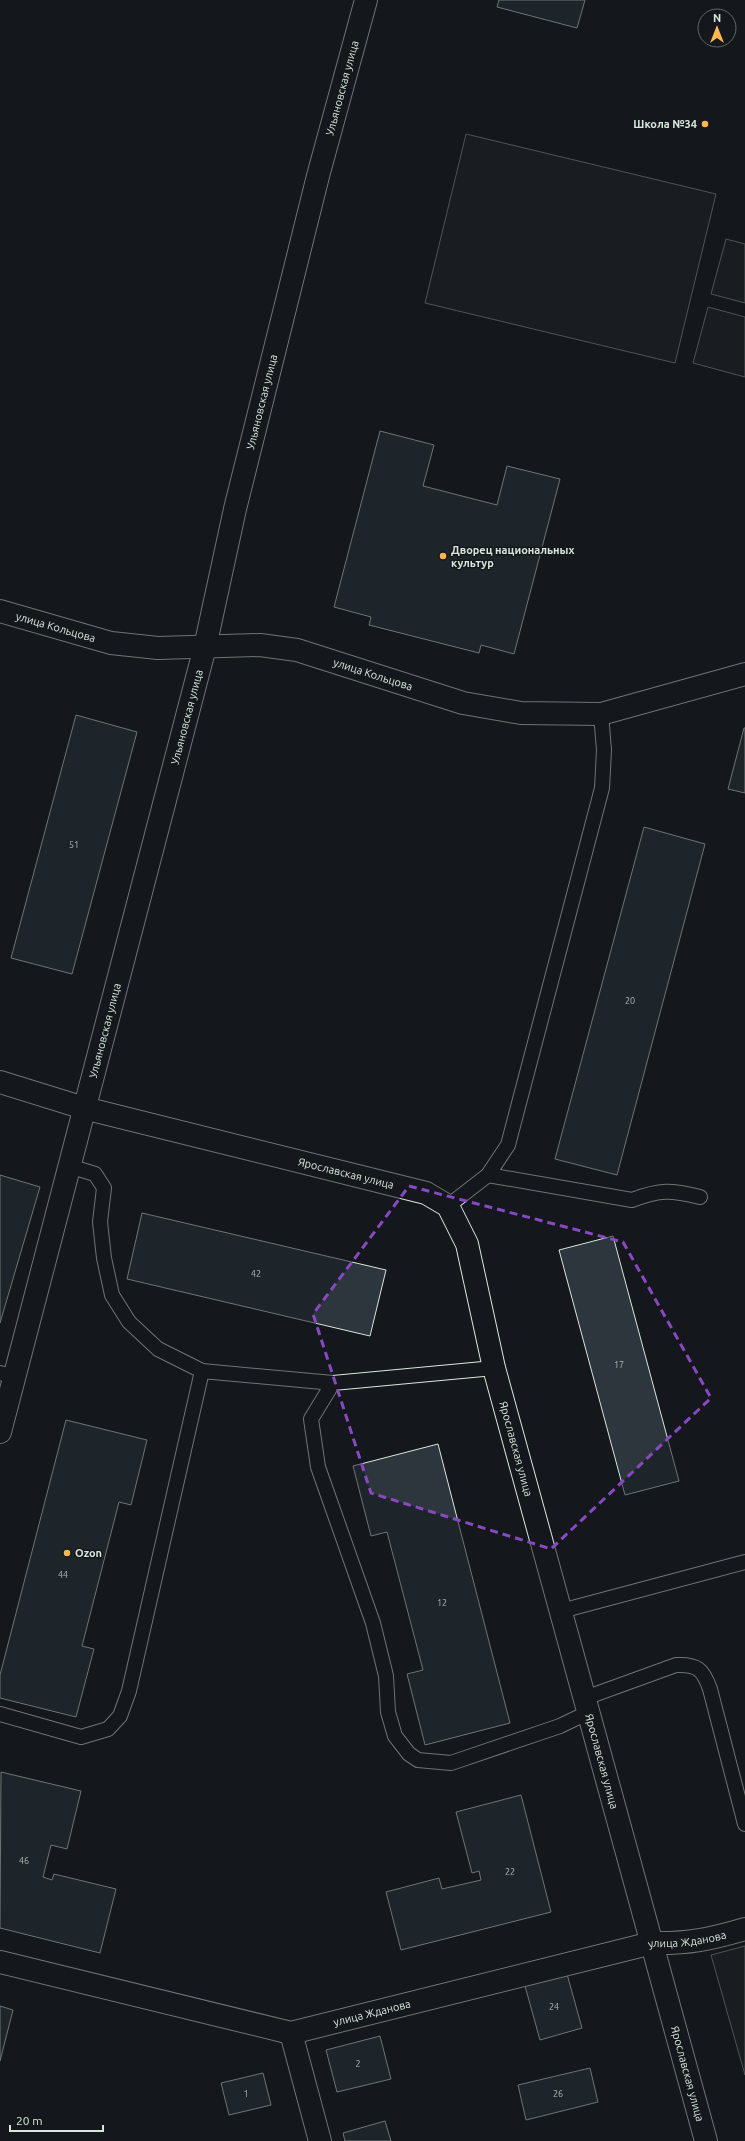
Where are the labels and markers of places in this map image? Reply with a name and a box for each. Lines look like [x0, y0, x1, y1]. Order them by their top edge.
place label: Школа №34 [633, 118, 697, 130]
marker: Школа №34 [700, 119, 710, 129]
place label: Дворец национальных культур [451, 544, 574, 569]
marker: Дворец национальных культур [438, 551, 448, 561]
place label: Ozon [75, 1547, 102, 1559]
marker: Ozon [62, 1548, 72, 1558]

